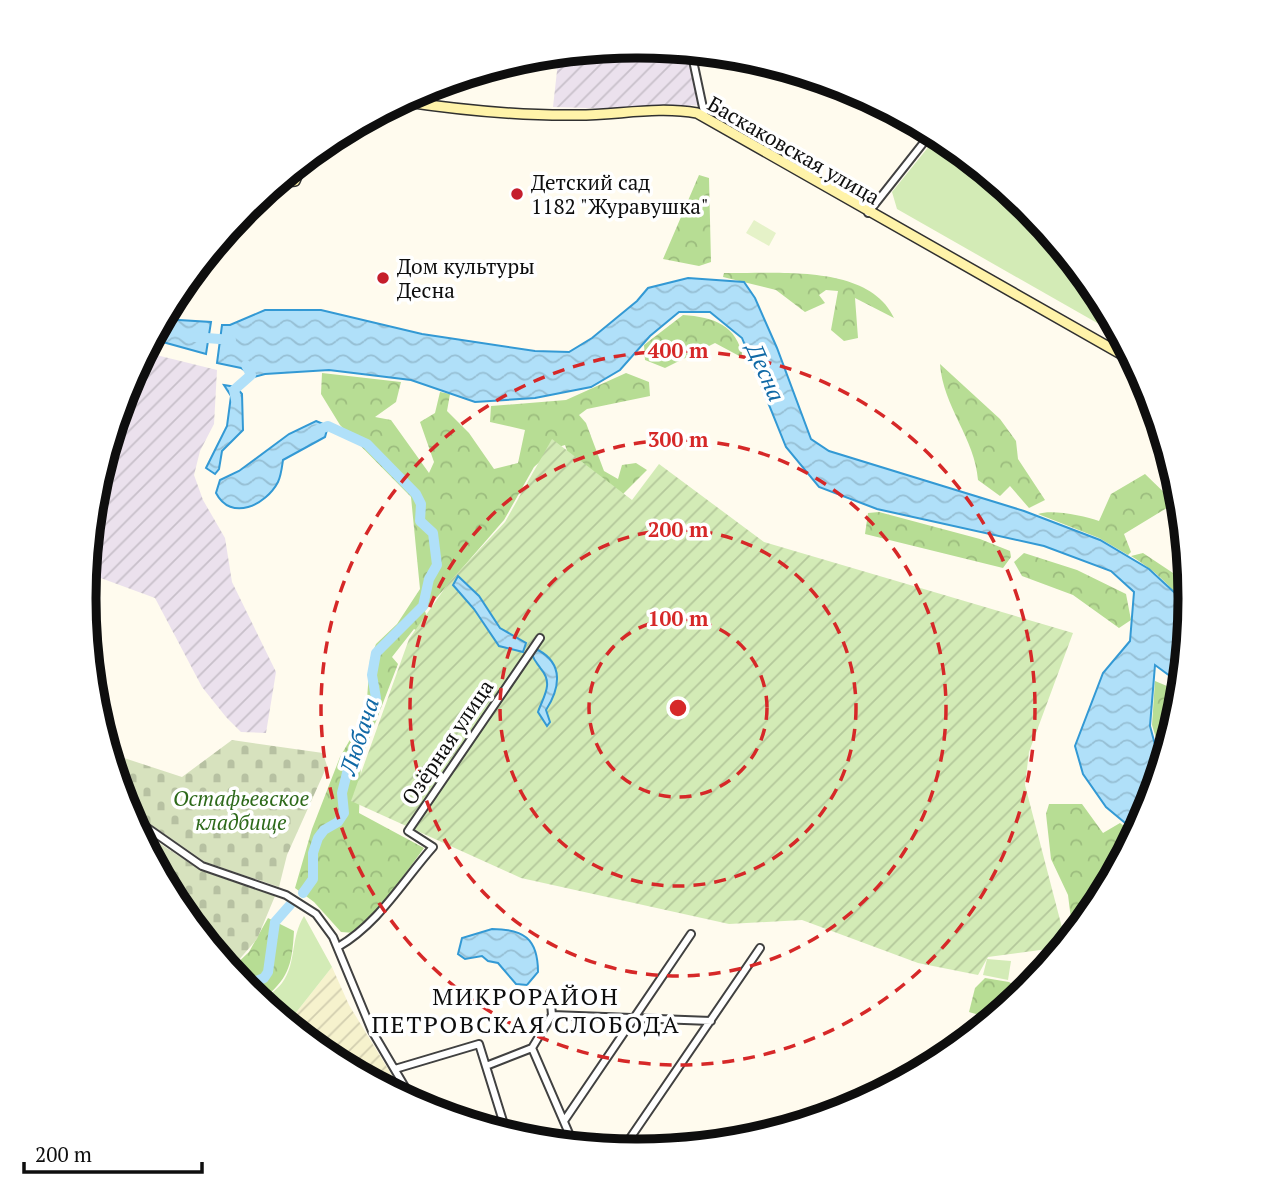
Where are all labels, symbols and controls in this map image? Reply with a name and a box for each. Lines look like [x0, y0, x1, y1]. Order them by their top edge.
street label: Баскаковская улица [703, 89, 886, 211]
place label: Детский сад 1182 "Журавушка" [531, 168, 709, 220]
marker: Детский сад 1182 "Журавушка" [509, 186, 525, 202]
place label: Дом культуры Десна [397, 252, 535, 304]
marker: Дом культуры Десна [375, 270, 391, 286]
text: 400 m [648, 336, 709, 364]
water label: Десна [739, 336, 793, 406]
text: 300 m [648, 425, 709, 453]
text: 200 m [648, 515, 709, 543]
text: 100 m [648, 604, 709, 632]
street label: Озёрная улица [395, 674, 500, 810]
water label: Любача [332, 694, 386, 779]
centre of rings [666, 696, 690, 720]
park label: Остафьевское кладбище [173, 784, 309, 836]
district label: МИКРОРАЙОН ПЕТРОВСКАЯ СЛОБОДА [371, 980, 681, 1040]
scale bar [24, 1130, 203, 1174]
text: 200 m [35, 1140, 92, 1168]

